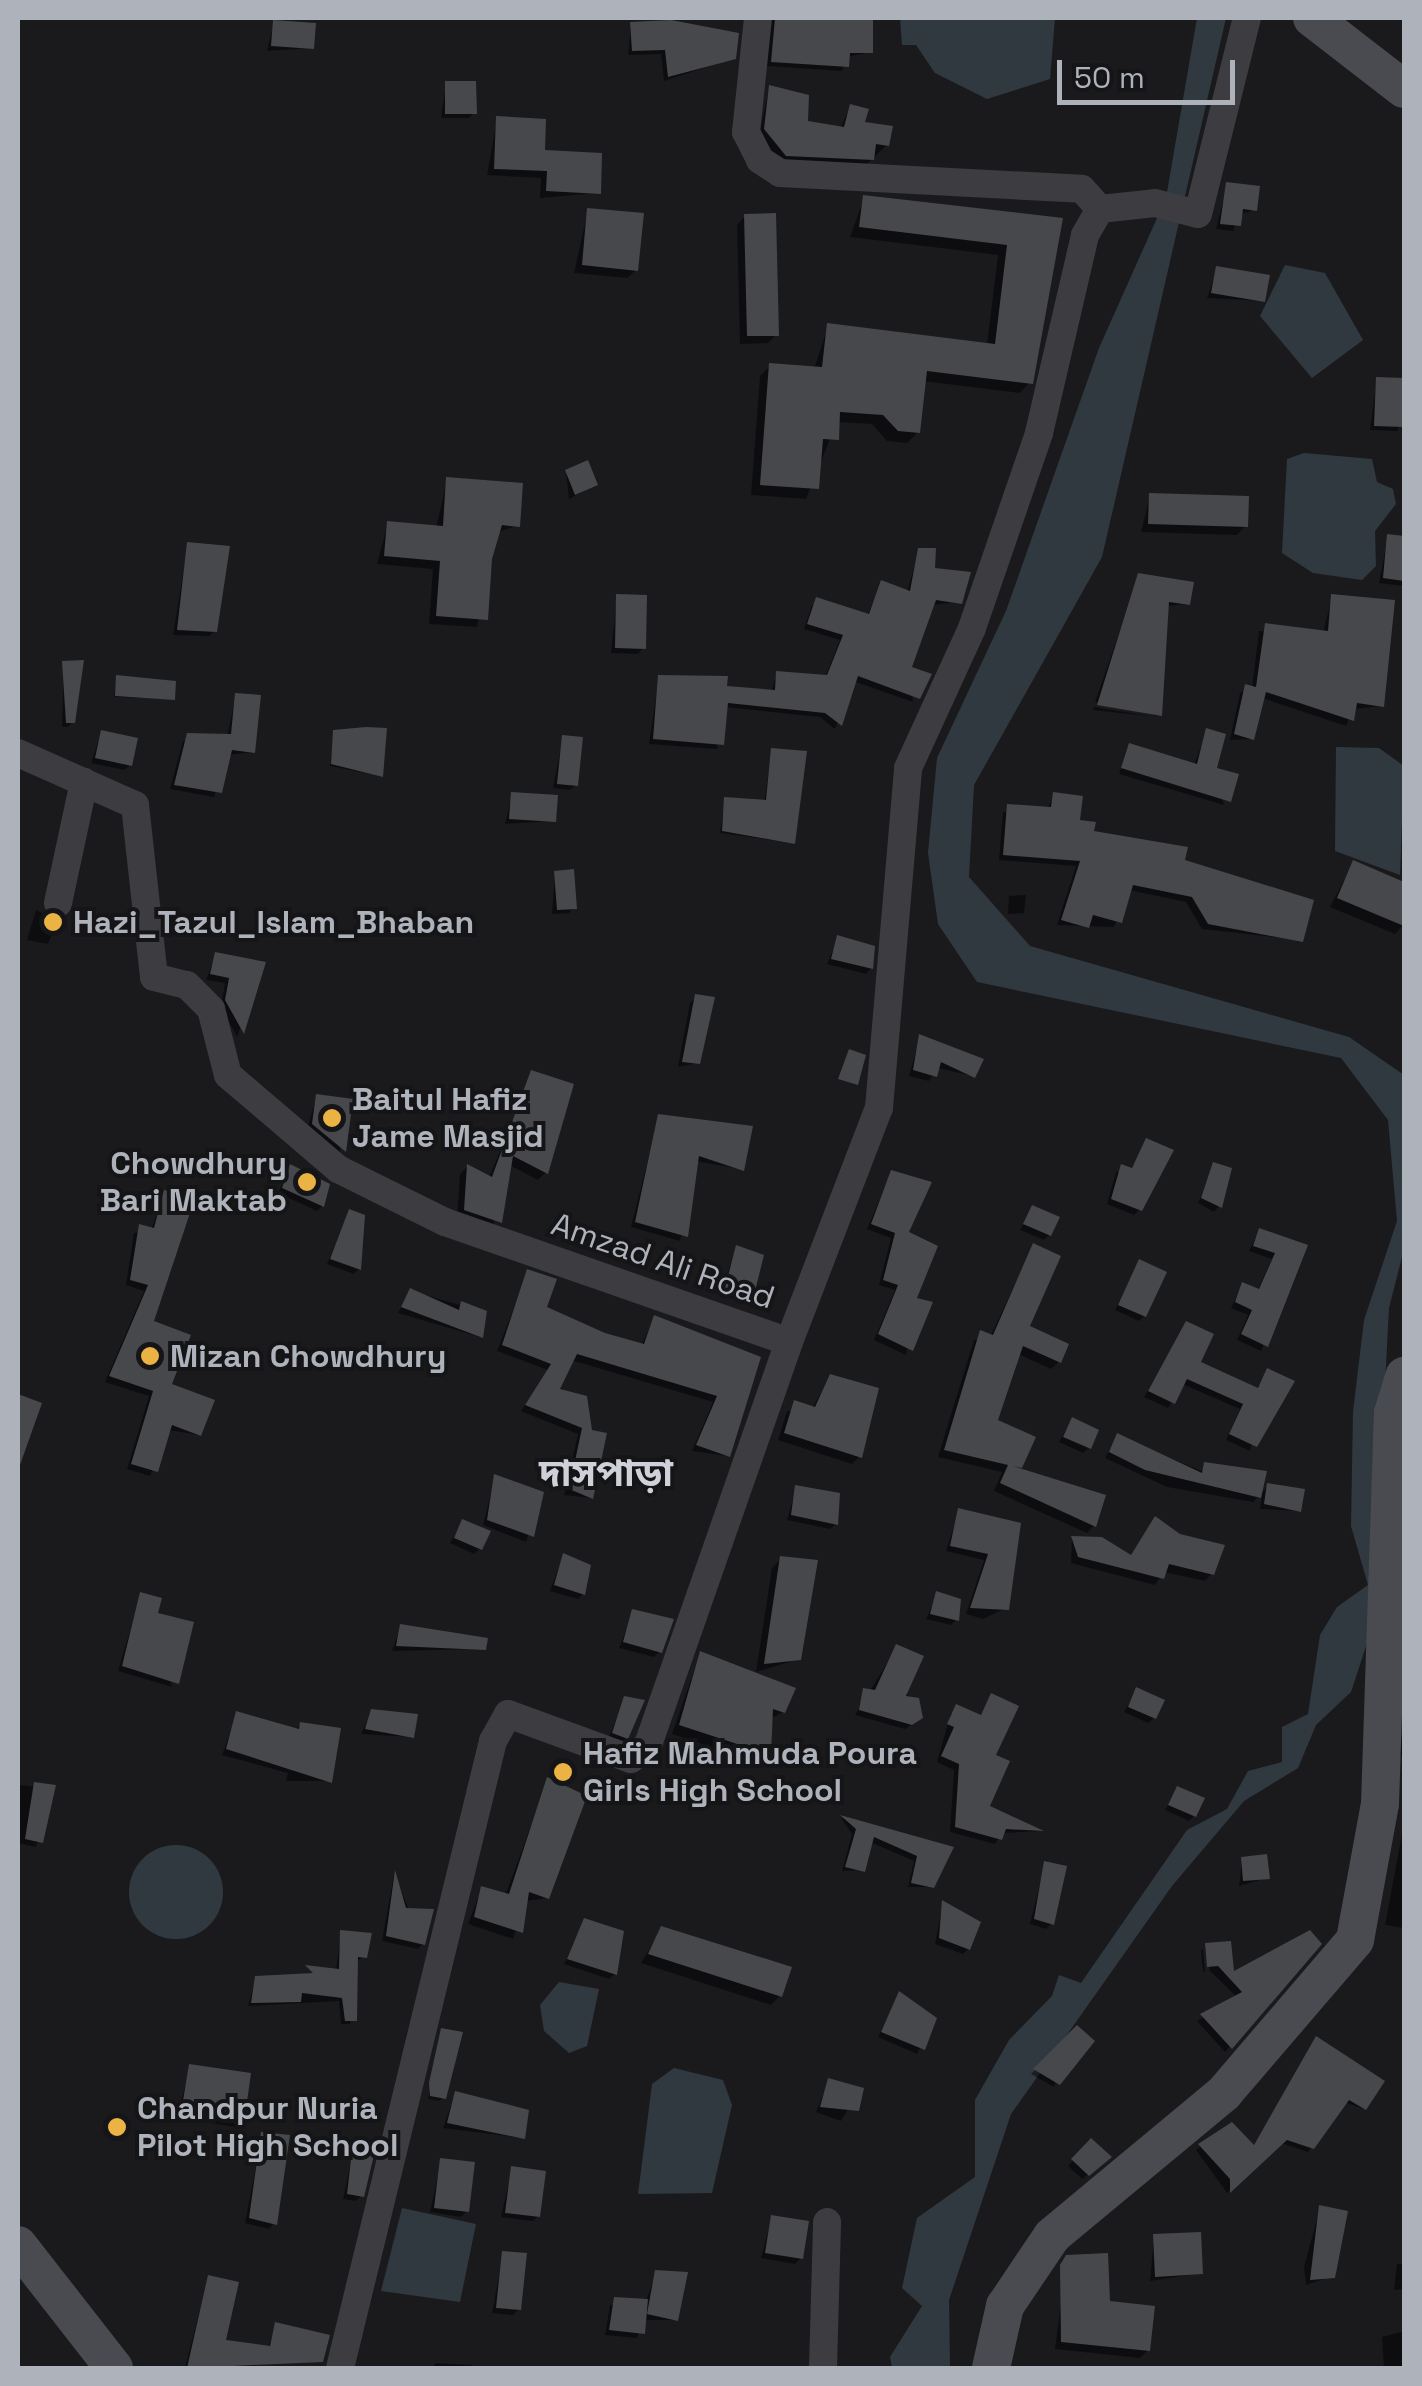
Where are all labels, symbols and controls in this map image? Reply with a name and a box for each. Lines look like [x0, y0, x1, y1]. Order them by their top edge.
scale bar [1062, 40, 1240, 102]
text: 50 m [1074, 58, 1145, 97]
place label: Hazi_Tazul_Islam_Bhaban [73, 903, 474, 941]
marker: Hazi_Tazul_Islam_Bhaban [42, 911, 64, 933]
place label: Baitul Hafiz Jame Masjid [352, 1081, 544, 1156]
marker: Baitul Hafiz Jame Masjid [321, 1107, 343, 1129]
place label: Chowdhury Bari Maktab [100, 1145, 287, 1220]
marker: Chowdhury Bari Maktab [296, 1171, 318, 1193]
street label: Amzad Ali Road [546, 1205, 780, 1317]
place label: Mizan Chowdhury [170, 1337, 446, 1375]
marker: Mizan Chowdhury [139, 1345, 161, 1367]
district label: দাসপাড়া [539, 1451, 673, 1497]
place label: Hafiz Mahmuda Poura Girls High School [583, 1735, 917, 1810]
marker: Hafiz Mahmuda Poura Girls High School [552, 1761, 574, 1783]
place label: Chandpur Nuria Pilot High School [137, 2090, 398, 2165]
marker: Chandpur Nuria Pilot High School [106, 2116, 128, 2138]

